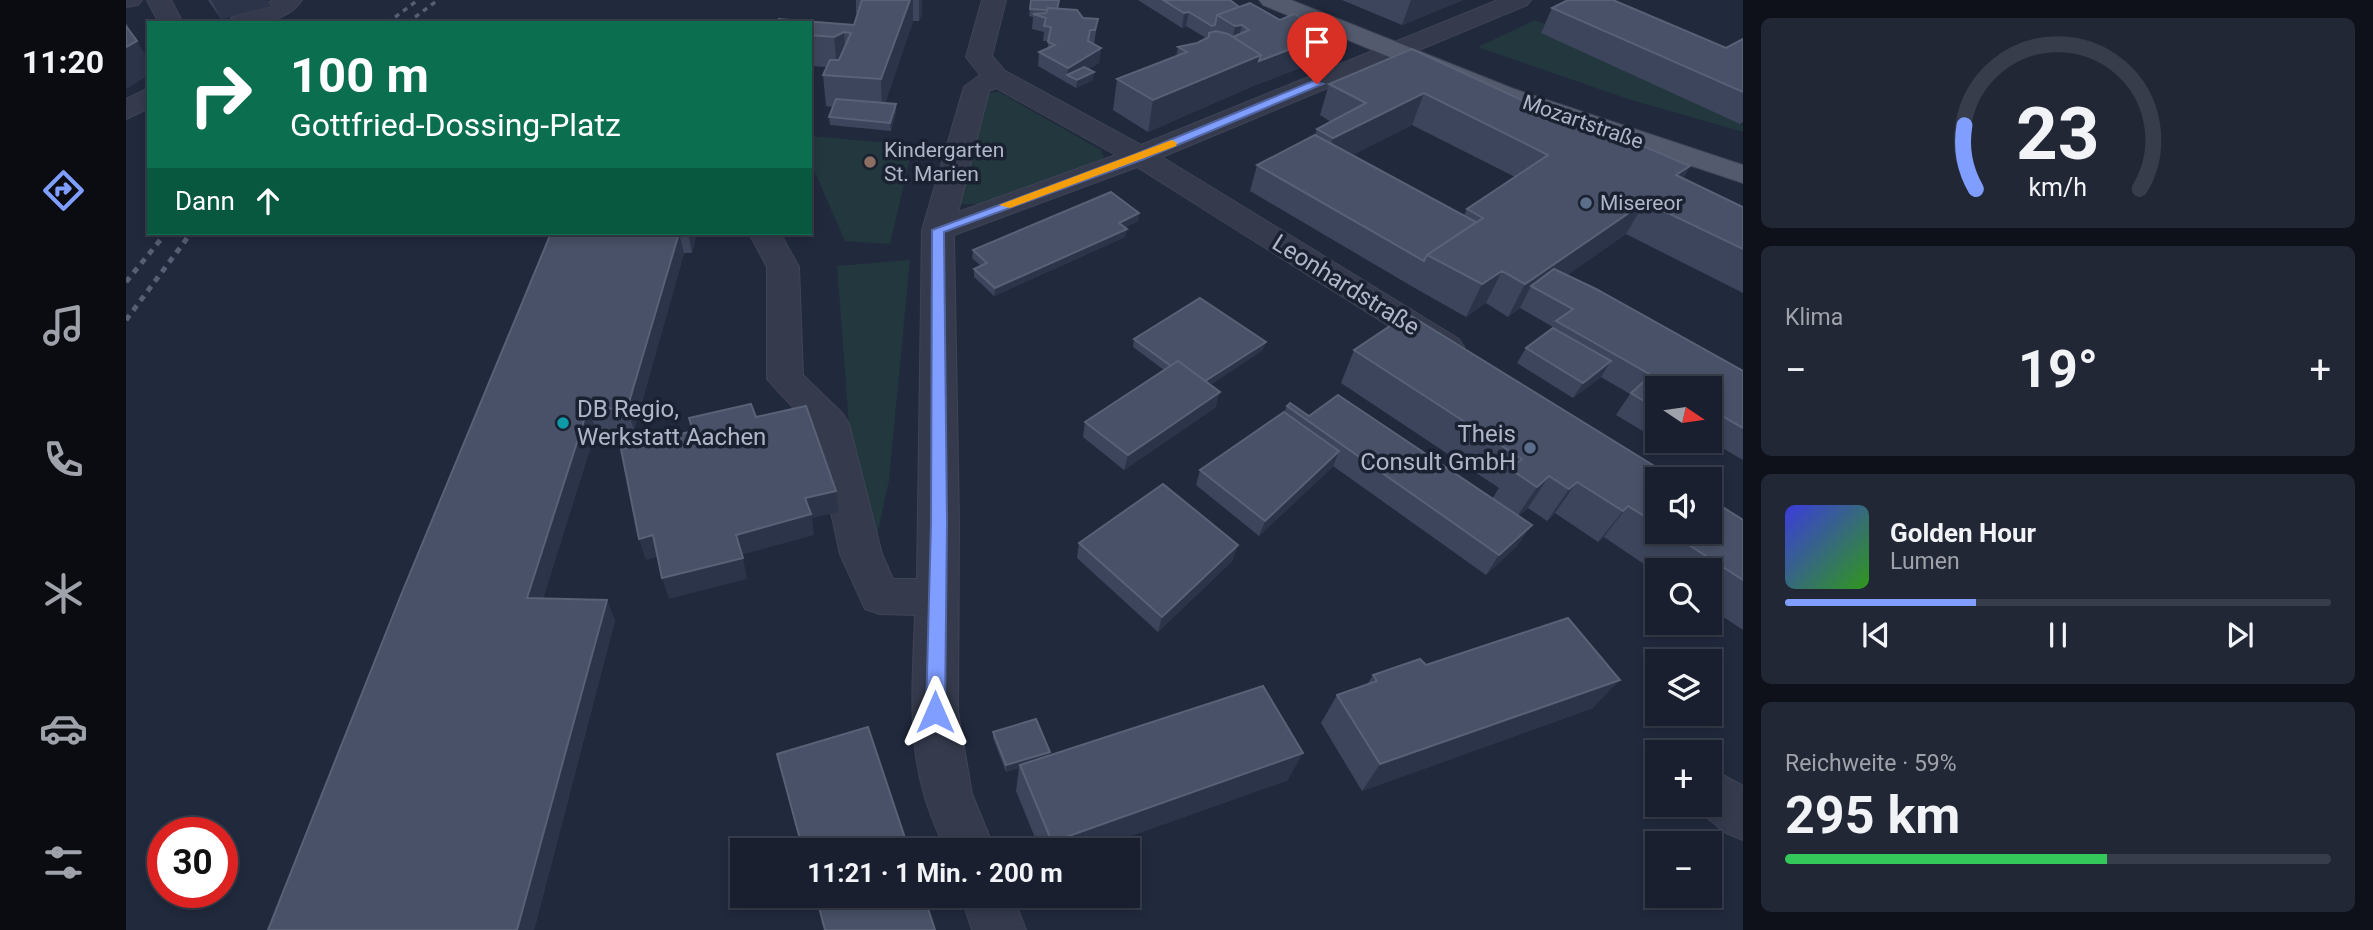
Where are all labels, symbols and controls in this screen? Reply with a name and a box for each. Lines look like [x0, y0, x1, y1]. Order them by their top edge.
pin [1287, 12.0, 1347, 84]
icon: arrive [1298, 23, 1336, 61]
text: 11:20 [22, 43, 104, 81]
text: 100 m [290, 47, 429, 104]
icon: right [175, 49, 266, 140]
street label: Mozartstraße [1520, 90, 1646, 154]
text: 23 [2016, 91, 2100, 177]
text: Gottfried-Dossing-Platz [290, 106, 621, 144]
place label: Kindergarten St. Marien [884, 138, 1004, 186]
marker: Kindergarten St. Marien [862, 154, 878, 170]
icon: directions [39, 166, 88, 215]
text: km/h [2029, 173, 2087, 202]
icon: ahead [249, 182, 287, 220]
text: Dann [175, 186, 235, 216]
place label: Misereor [1600, 191, 1683, 215]
marker: Misereor [1578, 195, 1594, 211]
street label: Leonhardstraße [1267, 229, 1425, 341]
icon: music [39, 301, 88, 350]
text: Klima [1785, 304, 1843, 331]
text: 19° [2018, 339, 2098, 400]
text: − [1785, 348, 1807, 392]
text: + [2309, 348, 2331, 392]
north arrow [1645, 376, 1722, 453]
map controls [1645, 376, 1722, 908]
place label: DB Regio, Werkstatt Aachen [577, 395, 766, 451]
marker: DB Regio, Werkstatt Aachen [555, 415, 571, 431]
place label: Theis Consult GmbH [1360, 420, 1516, 476]
icon: phone [39, 435, 88, 484]
marker: Theis Consult GmbH [1522, 440, 1538, 456]
button: sound [1645, 467, 1722, 544]
text: Golden Hour [1890, 518, 2036, 548]
text: Lumen [1890, 548, 1960, 575]
button: search [1645, 558, 1722, 635]
icon: climate [39, 569, 88, 618]
icon: previous [1857, 616, 1895, 654]
icon: pause [2039, 616, 2077, 654]
icon: next [2221, 616, 2259, 654]
button: layers [1645, 649, 1722, 726]
position arrow [898, 675, 972, 749]
icon: car [39, 704, 88, 753]
button: + [1645, 740, 1722, 817]
text: Reichweite · 59% [1785, 750, 1957, 777]
text: 295 km [1785, 785, 1960, 846]
speed limit sign: 30 [147, 817, 238, 908]
button: − [1645, 831, 1722, 908]
icon: filters [39, 838, 88, 887]
text: 11:21 · 1 Min. · 200 m [807, 858, 1063, 888]

